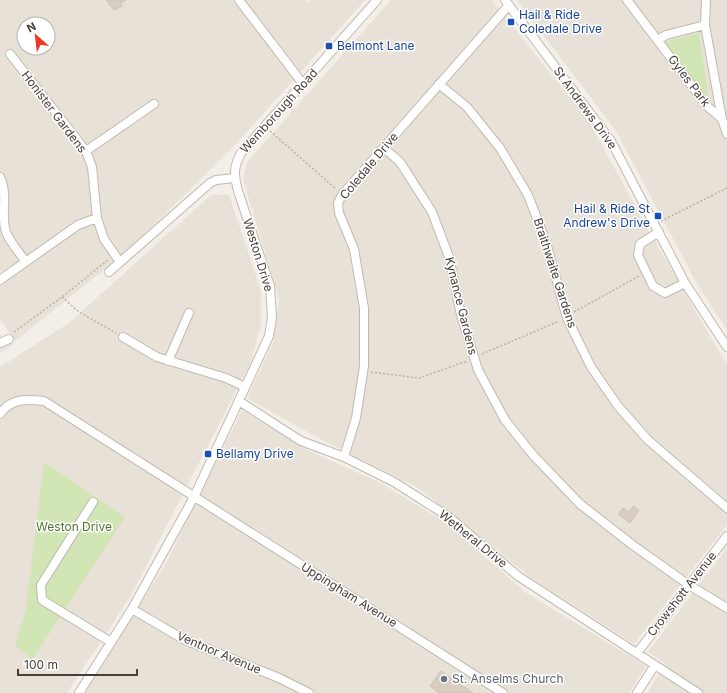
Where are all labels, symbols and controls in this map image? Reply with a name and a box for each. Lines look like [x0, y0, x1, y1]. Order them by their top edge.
place label: Hail & Ride Coledale Drive [519, 7, 602, 36]
north arrow [16, 16, 56, 56]
marker: Hail & Ride Coledale Drive [506, 17, 516, 27]
text: N [24, 19, 38, 35]
place label: Belmont Lane [337, 38, 414, 53]
marker: Belmont Lane [324, 41, 334, 51]
street label: Gyles Park [665, 52, 714, 110]
street label: St Andrews Drive [550, 64, 620, 152]
street label: Wemborough Road [237, 65, 321, 156]
street label: Honister Gardens [19, 68, 90, 156]
street label: Coledale Drive [336, 129, 401, 202]
place label: Hail & Ride St Andrew's Drive [563, 201, 650, 230]
marker: Hail & Ride St Andrew's Drive [653, 211, 663, 221]
street label: Weston Drive [240, 216, 277, 293]
street label: Braithwaite Gardens [531, 216, 580, 330]
street label: Kynance Gardens [442, 255, 481, 356]
place label: Bellamy Drive [216, 446, 294, 461]
marker: Bellamy Drive [203, 449, 213, 459]
street label: Wetheral Drive [436, 506, 510, 571]
park label: Weston Drive [36, 519, 112, 534]
street label: Crowshott Avenue [644, 548, 719, 639]
street label: Uppingham Avenue [298, 559, 400, 630]
street label: Ventnor Avenue [175, 628, 264, 677]
scale bar [18, 651, 137, 677]
text: 100 m [24, 657, 58, 672]
place label: St. Anselms Church [452, 671, 564, 686]
marker: St. Anselms Church [439, 674, 449, 684]

